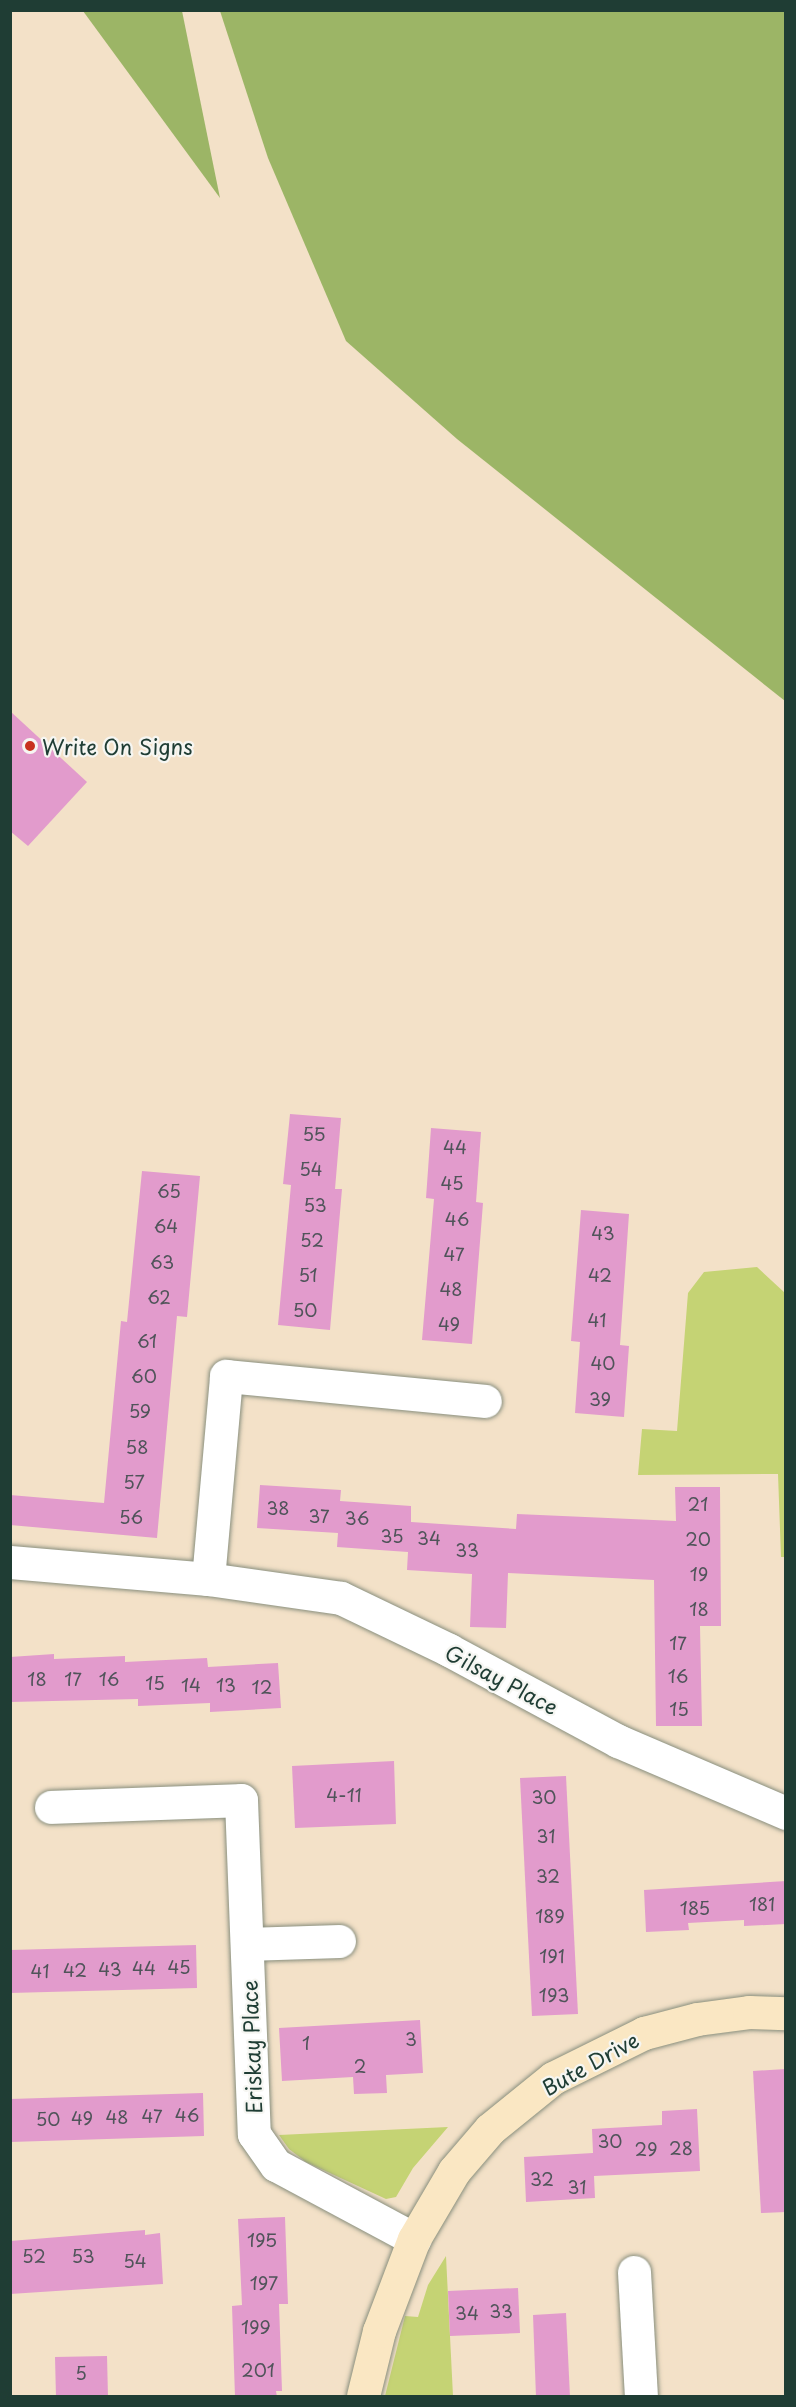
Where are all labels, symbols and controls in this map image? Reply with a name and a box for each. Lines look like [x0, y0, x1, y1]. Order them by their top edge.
place label: Write On Signs [42, 733, 195, 759]
marker: Write On Signs [23, 739, 37, 753]
house number: 55 [302, 1123, 326, 1145]
house number: 44 [443, 1136, 467, 1158]
house number: 54 [299, 1158, 323, 1180]
house number: 45 [441, 1172, 463, 1194]
house number: 65 [157, 1180, 181, 1202]
house number: 53 [303, 1194, 327, 1216]
house number: 46 [445, 1208, 469, 1230]
house number: 64 [154, 1215, 178, 1237]
house number: 43 [591, 1222, 615, 1244]
house number: 52 [300, 1229, 324, 1251]
house number: 47 [443, 1243, 465, 1265]
house number: 63 [150, 1251, 174, 1273]
house number: 51 [298, 1264, 318, 1286]
house number: 42 [588, 1264, 612, 1286]
house number: 48 [439, 1278, 463, 1300]
house number: 62 [147, 1286, 171, 1308]
house number: 50 [293, 1299, 317, 1321]
house number: 41 [588, 1309, 606, 1331]
house number: 49 [438, 1313, 460, 1335]
house number: 61 [137, 1330, 157, 1352]
house number: 40 [590, 1352, 616, 1374]
house number: 60 [131, 1365, 157, 1387]
house number: 39 [589, 1388, 611, 1410]
house number: 59 [129, 1400, 151, 1422]
house number: 58 [126, 1436, 148, 1458]
house number: 57 [123, 1471, 145, 1493]
house number: 21 [688, 1493, 708, 1515]
house number: 38 [266, 1497, 290, 1519]
house number: 37 [308, 1505, 330, 1527]
house number: 56 [119, 1506, 143, 1528]
house number: 36 [345, 1507, 369, 1529]
house number: 35 [380, 1525, 404, 1547]
house number: 34 [417, 1527, 441, 1549]
house number: 20 [685, 1528, 711, 1550]
house number: 33 [455, 1539, 479, 1561]
house number: 19 [690, 1563, 708, 1585]
house number: 18 [689, 1598, 709, 1620]
house number: 17 [669, 1632, 687, 1654]
street label: Gilsay Place [441, 1638, 563, 1720]
house number: 16 [668, 1665, 688, 1687]
house number: 18 [27, 1668, 47, 1690]
house number: 17 [64, 1668, 82, 1690]
house number: 16 [99, 1668, 119, 1690]
house number: 15 [145, 1672, 165, 1694]
house number: 14 [181, 1674, 201, 1696]
house number: 13 [216, 1674, 236, 1696]
house number: 12 [252, 1676, 272, 1698]
house number: 15 [669, 1698, 689, 1720]
house number: 4-11 [326, 1784, 362, 1806]
house number: 30 [531, 1786, 557, 1808]
house number: 31 [537, 1825, 555, 1847]
house number: 32 [536, 1865, 560, 1887]
house number: 181 [749, 1893, 775, 1915]
house number: 185 [680, 1897, 710, 1919]
house number: 189 [535, 1905, 565, 1927]
house number: 191 [539, 1945, 565, 1967]
house number: 45 [168, 1956, 190, 1978]
house number: 44 [132, 1957, 156, 1979]
house number: 43 [98, 1958, 122, 1980]
house number: 42 [63, 1959, 87, 1981]
house number: 41 [31, 1960, 49, 1982]
street label: Eriskay Place [236, 1979, 266, 2115]
house number: 193 [539, 1984, 569, 2006]
street label: Bute Drive [537, 2026, 643, 2100]
house number: 3 [405, 2028, 417, 2050]
house number: 1 [302, 2032, 310, 2054]
house number: 2 [354, 2055, 366, 2077]
house number: 46 [175, 2104, 199, 2126]
house number: 47 [141, 2105, 163, 2127]
house number: 48 [105, 2106, 129, 2128]
house number: 49 [71, 2107, 93, 2129]
house number: 50 [36, 2108, 60, 2130]
house number: 30 [597, 2130, 623, 2152]
house number: 28 [669, 2137, 693, 2159]
house number: 29 [635, 2138, 657, 2160]
house number: 32 [530, 2168, 554, 2190]
house number: 31 [568, 2176, 586, 2198]
house number: 195 [247, 2229, 277, 2251]
house number: 52 [22, 2245, 46, 2267]
house number: 53 [71, 2245, 95, 2267]
house number: 54 [123, 2250, 147, 2272]
house number: 197 [250, 2272, 278, 2294]
house number: 33 [489, 2300, 513, 2322]
house number: 34 [455, 2302, 479, 2324]
house number: 199 [241, 2316, 271, 2338]
house number: 201 [241, 2359, 275, 2381]
house number: 5 [75, 2362, 87, 2384]

